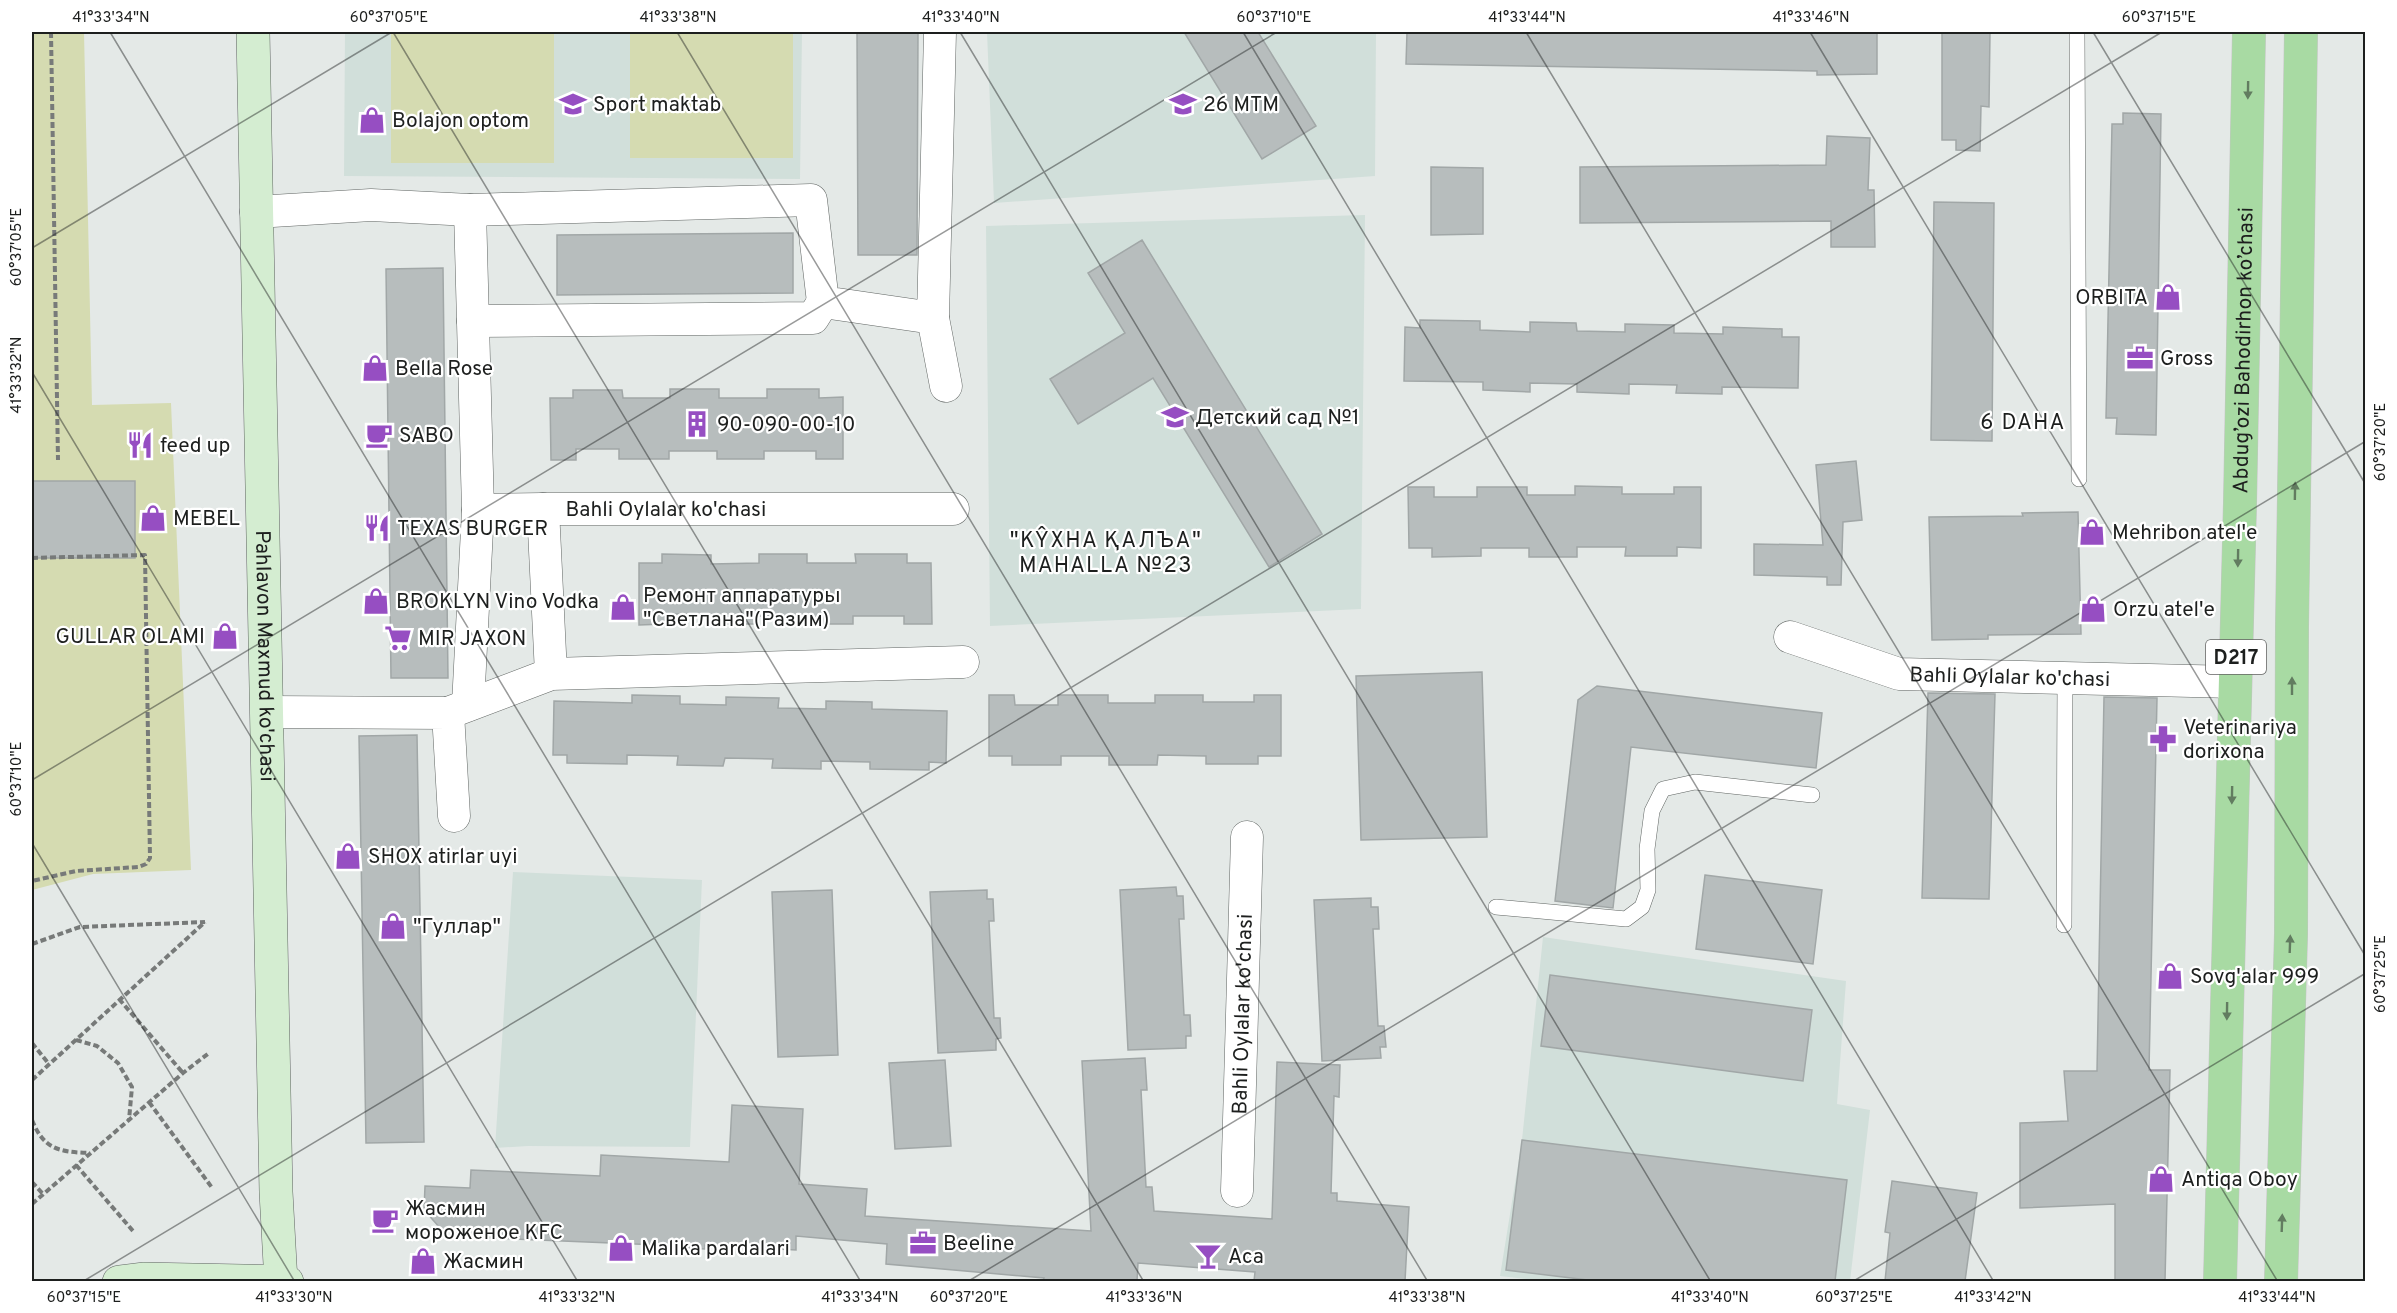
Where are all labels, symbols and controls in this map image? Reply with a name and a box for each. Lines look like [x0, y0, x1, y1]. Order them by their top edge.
text: 41°33'34"N [72, 9, 150, 28]
text: 60°37'05"E [350, 9, 428, 28]
text: 41°33'38"N [639, 9, 717, 28]
text: 41°33'40"N [922, 9, 1000, 28]
text: 60°37'10"E [1237, 9, 1311, 28]
text: 41°33'44"N [1488, 9, 1566, 28]
text: 41°33'46"N [1772, 9, 1850, 28]
text: 60°37'15"E [2122, 9, 2196, 28]
one-way arrow [2243, 80, 2252, 99]
school or university icon: Sport maktab [558, 89, 588, 119]
school or university icon: 26 MTM [1168, 89, 1198, 119]
place label: Sport maktab [593, 92, 721, 119]
place label: 26 MTM [1203, 92, 1279, 119]
shop icon: Bolajon optom [357, 105, 387, 135]
place label: Bolajon optom [392, 108, 529, 135]
street label: Abdug’ozi Bahodirhon ko’chasi [2228, 207, 2261, 494]
text: 60°37'05"E [8, 208, 27, 286]
shop icon: ORBITA [2153, 282, 2183, 312]
place label: ORBITA [2075, 285, 2148, 312]
text: 41°33'32"N [8, 337, 27, 413]
office icon: Gross [2125, 343, 2155, 373]
place label: Gross [2160, 346, 2213, 373]
shop icon: Bella Rose [360, 353, 390, 383]
place label: Bella Rose [395, 356, 493, 383]
school or university icon: Детский сад №1 [1160, 402, 1190, 432]
text: 60°37'20"E [2372, 403, 2391, 481]
place label: Детский сад №1 [1195, 405, 1359, 432]
building icon: 90-090-00-10 [682, 409, 712, 439]
district label: 6 DAHA [1980, 410, 2066, 437]
place label: 90-090-00-10 [717, 412, 855, 439]
cafe icon: SABO [364, 420, 394, 450]
place label: SABO [399, 423, 454, 450]
restaurant icon: feed up [125, 430, 155, 460]
place label: feed up [160, 433, 230, 460]
one-way arrow [2290, 482, 2300, 501]
street label: Bahli Oylalar ko'chasi [565, 497, 766, 524]
shop icon: MEBEL [138, 503, 168, 533]
place label: MEBEL [173, 506, 240, 533]
restaurant icon: TEXAS BURGER [362, 513, 392, 543]
place label: TEXAS BURGER [397, 516, 548, 543]
shop icon: Mehribon atel'e [2077, 517, 2107, 547]
place label: Mehribon atel'e [2112, 520, 2257, 547]
district label: "KŶХНА ҚАЛЪА" MAHALLA №23 [1010, 526, 1202, 580]
street label: Pahlavon Maxmud ko'chasi [248, 530, 280, 782]
one-way arrow [2234, 548, 2243, 567]
place label: Ремонт аппаратуры "Светлана"(Разим) [643, 583, 841, 634]
shop icon: BROKLYN Vino Vodka [361, 586, 391, 616]
place label: BROKLYN Vino Vodka [396, 589, 599, 616]
shop icon: Ремонт аппаратуры "Светлана"(Разим) [608, 592, 638, 622]
shop icon: Orzu atel'e [2078, 594, 2108, 624]
place label: Orzu atel'e [2113, 597, 2215, 624]
shop icon: GULLAR OLAMI [210, 621, 240, 651]
supermarket icon: MIR JAXON [383, 623, 413, 653]
place label: GULLAR OLAMI [56, 624, 205, 651]
place label: MIR JAXON [418, 626, 526, 653]
road number: D217 [2206, 640, 2266, 674]
street label: Bahli Oylalar ko'chasi [1909, 662, 2111, 694]
one-way arrow [2287, 677, 2297, 696]
place label: Veterinariya dorixona [2183, 715, 2297, 766]
pharmacy icon: Veterinariya dorixona [2148, 724, 2178, 754]
text: 60°37'10"E [8, 742, 27, 816]
one-way arrow [2228, 785, 2237, 804]
shop icon: SHOX atirlar uyi [333, 841, 363, 871]
place label: SHOX atirlar uyi [368, 844, 518, 871]
shop icon: "Гуллар" [378, 911, 408, 941]
street label: Bahli Oylalar ko'chasi [1227, 913, 1260, 1115]
place label: "Гуллар" [413, 914, 501, 941]
one-way arrow [2286, 935, 2295, 954]
text: 60°37'25"E [2372, 935, 2391, 1013]
shop icon: Sovg'alar 999 [2155, 961, 2185, 991]
place label: Sovg'alar 999 [2190, 964, 2319, 991]
one-way arrow [2222, 1001, 2232, 1020]
shop icon: Antiqa Oboy [2146, 1164, 2176, 1194]
place label: Antiqa Oboy [2181, 1167, 2298, 1194]
place label: Жасмин мороженое KFC [405, 1196, 563, 1247]
cafe icon: Жасмин мороженое KFC [370, 1205, 400, 1235]
one-way arrow [2278, 1214, 2287, 1233]
office icon: Beeline [908, 1228, 938, 1258]
place label: Beeline [943, 1231, 1014, 1258]
shop icon: Malika pardalari [606, 1233, 636, 1263]
place label: Malika pardalari [641, 1236, 790, 1263]
bar icon: Аса [1193, 1241, 1223, 1271]
place label: Аса [1228, 1244, 1264, 1271]
shop icon: Жасмин [408, 1246, 438, 1276]
place label: Жасмин [443, 1249, 524, 1276]
text: 60°37'15"E [47, 1289, 121, 1308]
text: 41°33'30"N [255, 1289, 333, 1308]
text: 41°33'32"N [539, 1289, 615, 1308]
text: 41°33'34"N [821, 1289, 899, 1308]
text: 60°37'20"E [930, 1289, 1008, 1308]
text: 41°33'36"N [1106, 1289, 1182, 1308]
text: 41°33'38"N [1388, 1289, 1466, 1308]
text: 41°33'40"N [1671, 1289, 1749, 1308]
text: 60°37'25"E [1815, 1289, 1893, 1308]
text: 41°33'42"N [1954, 1289, 2032, 1308]
text: 41°33'44"N [2238, 1289, 2316, 1308]

